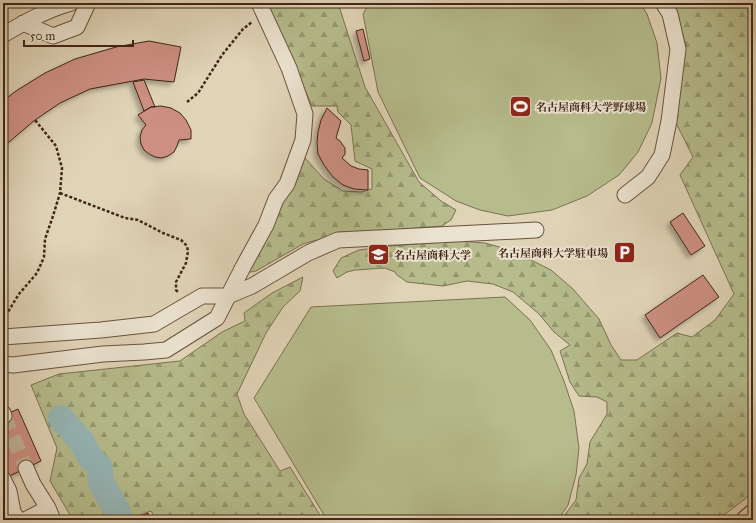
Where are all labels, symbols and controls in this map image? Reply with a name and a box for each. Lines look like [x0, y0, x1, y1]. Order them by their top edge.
scale bar [24, 22, 133, 48]
text: 50 m [30, 29, 55, 43]
sports icon: 名古屋商科大学野球場 [508, 94, 534, 120]
place label: 名古屋商科大学野球場 [536, 101, 646, 114]
parking icon: 名古屋商科大学駐車場 [611, 240, 637, 266]
school or university icon: 名古屋商科大学 [365, 242, 391, 268]
place label: 名古屋商科大学駐車場 [498, 247, 608, 260]
place label: 名古屋商科大学 [394, 249, 471, 262]

